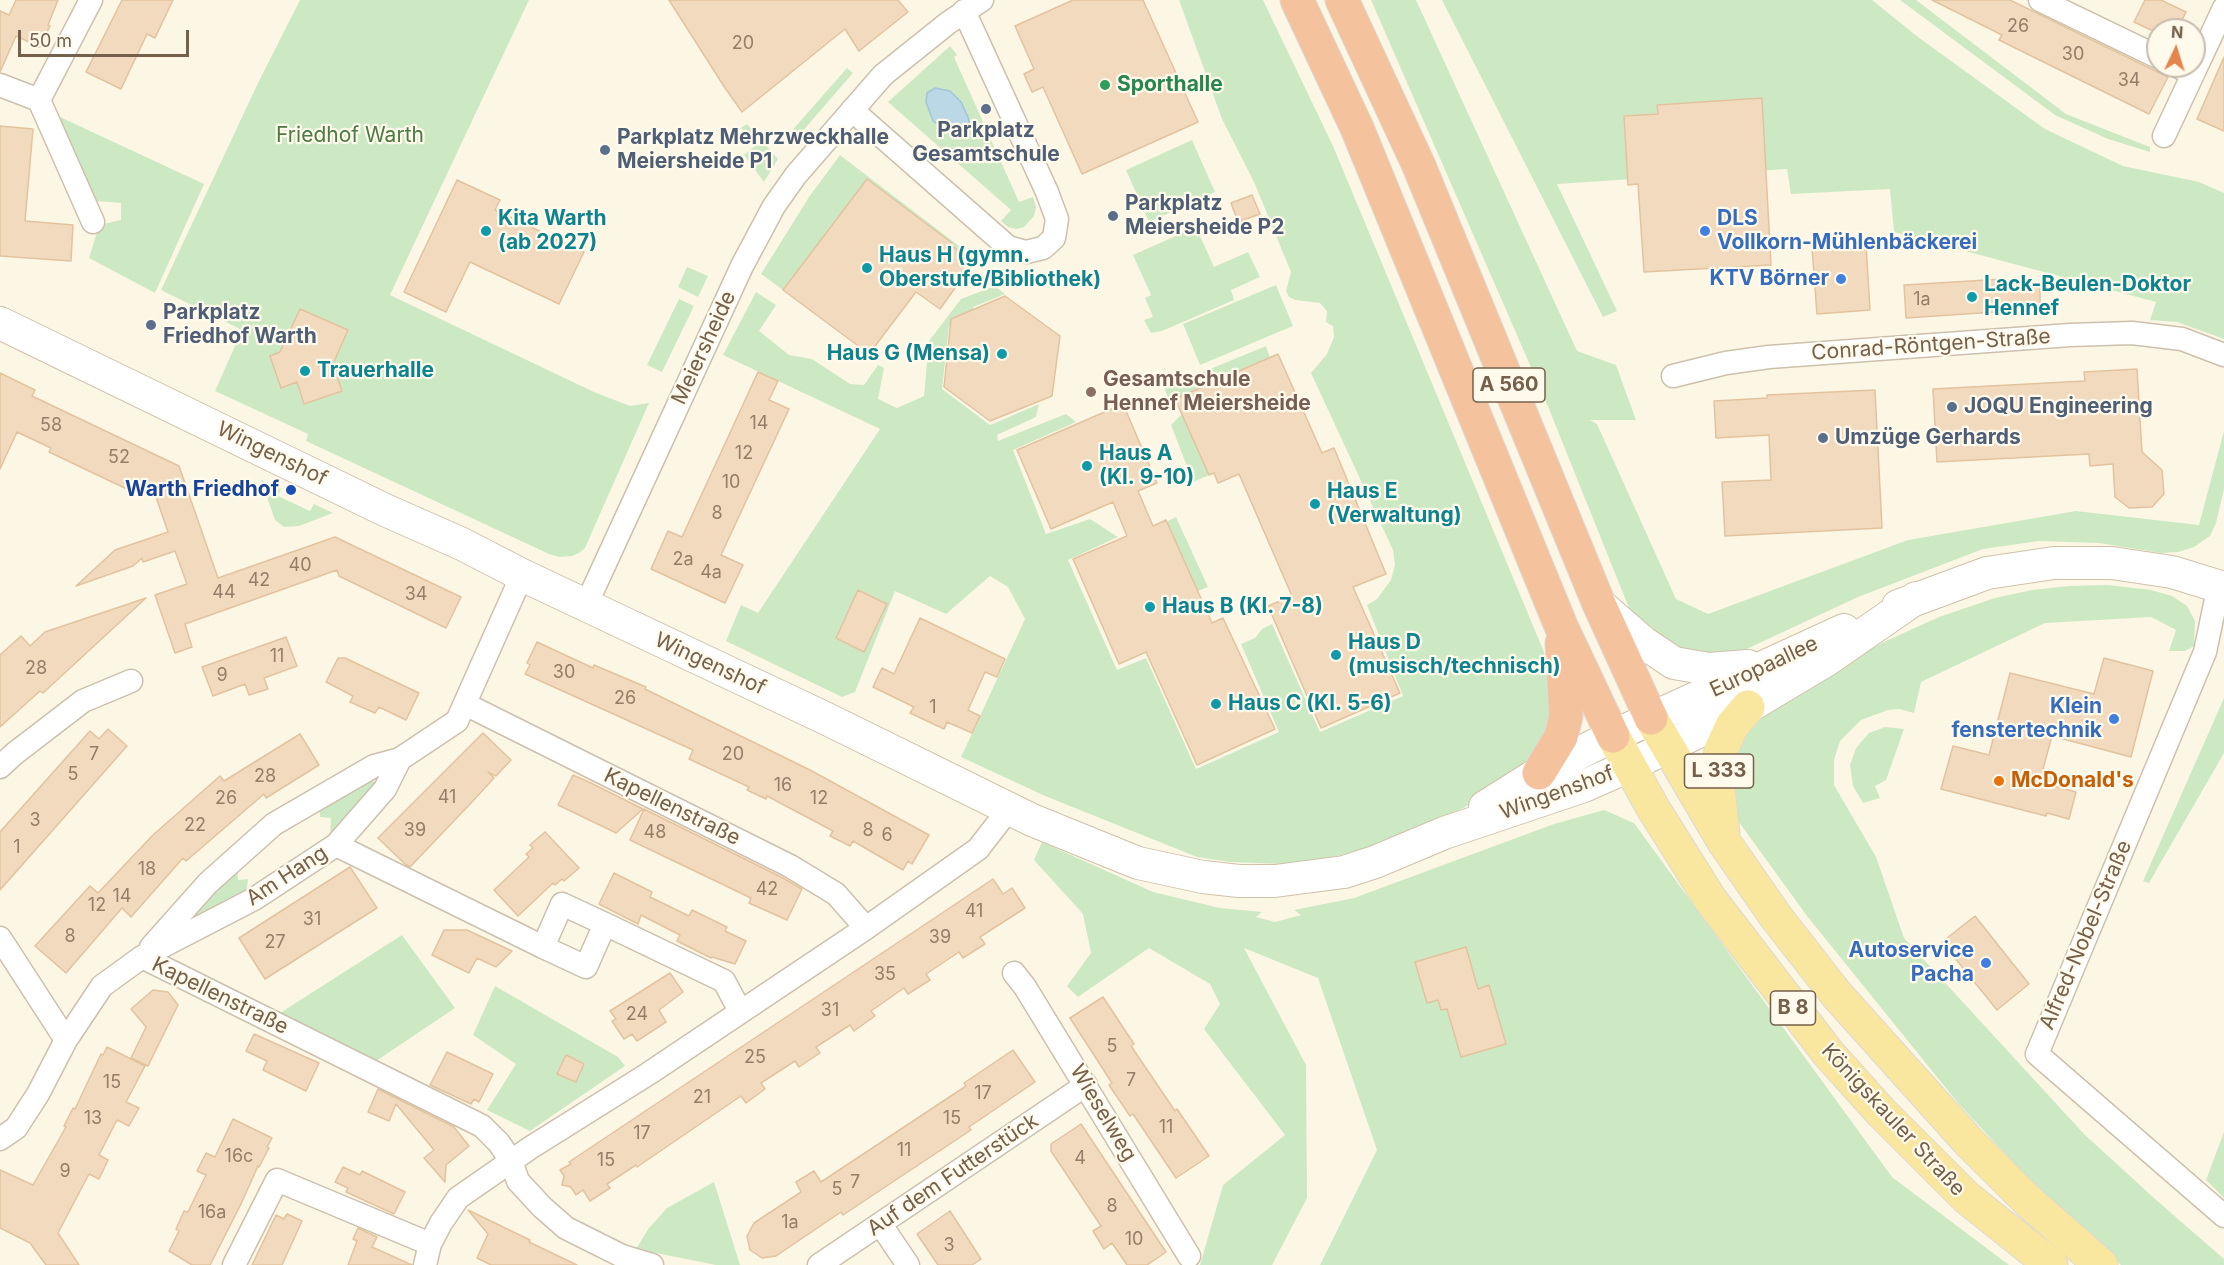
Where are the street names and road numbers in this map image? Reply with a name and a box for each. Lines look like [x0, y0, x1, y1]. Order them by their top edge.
street label: Meiersheide [667, 287, 741, 409]
street label: Conrad-Röntgen-Straße [1810, 324, 2052, 366]
road number: A 560 [1473, 368, 1545, 402]
street label: Wingenshof [213, 416, 331, 492]
street label: Wingenshof [650, 627, 770, 701]
street label: Europaallee [1706, 631, 1822, 703]
road number: L 333 [1684, 754, 1754, 788]
street label: Wingenshof [1497, 761, 1617, 825]
street label: Kapellenstraße [600, 763, 744, 851]
street label: Alfred-Nobel-Straße [2035, 837, 2137, 1033]
street label: Am Hang [242, 841, 332, 911]
street label: Kapellenstraße [148, 952, 292, 1040]
road number: B 8 [1770, 991, 1816, 1025]
street label: Königskauler Straße [1816, 1038, 1970, 1202]
street label: Wieselweg [1064, 1060, 1142, 1166]
street label: Auf dem Futterstück [863, 1108, 1043, 1242]

